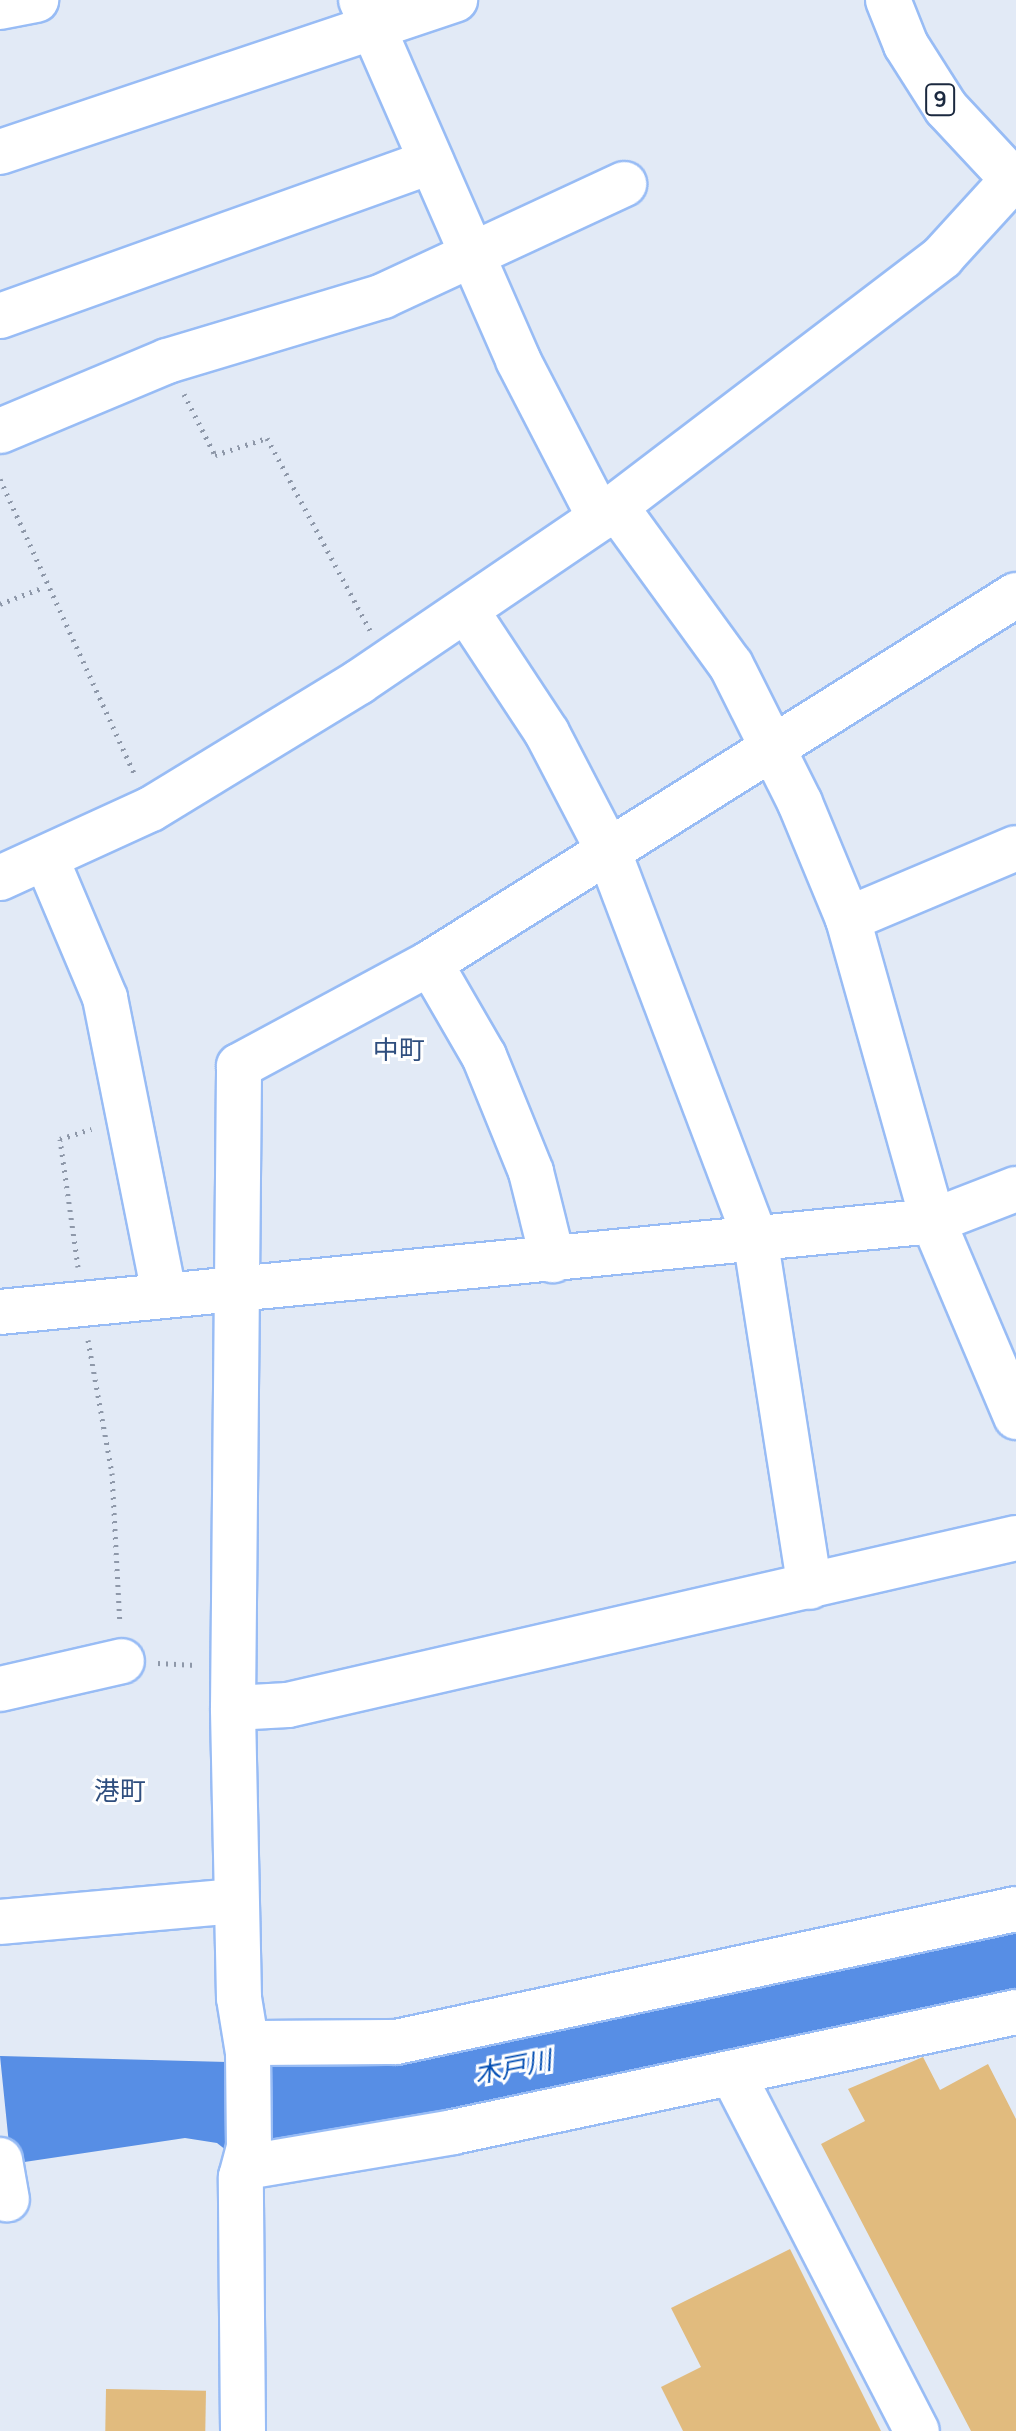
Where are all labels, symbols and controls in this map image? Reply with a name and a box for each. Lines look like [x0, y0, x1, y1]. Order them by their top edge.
road number: 9 [924, 82, 956, 118]
district label: 中町 [373, 1034, 425, 1066]
district label: 港町 [94, 1775, 146, 1807]
water label: 木戸川 [472, 2044, 554, 2090]

